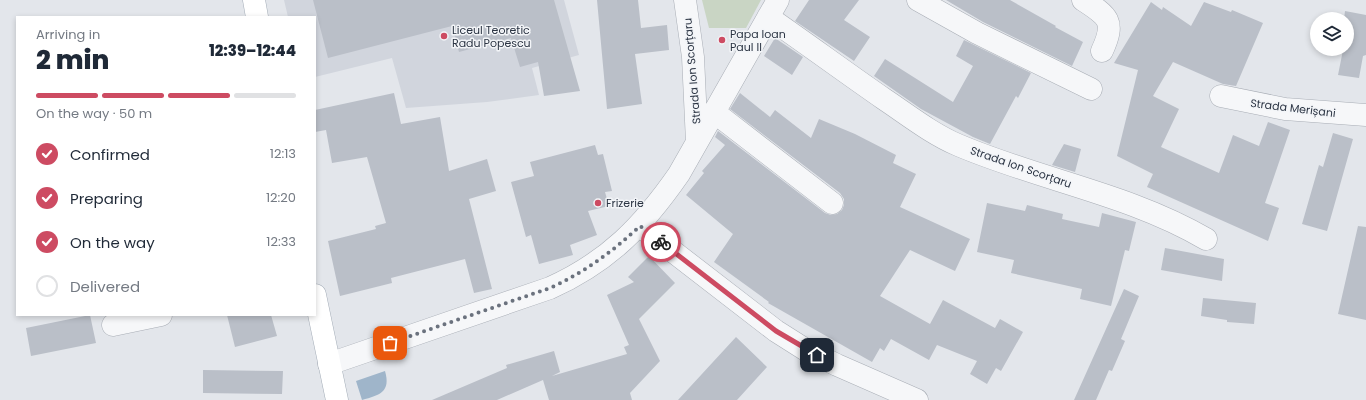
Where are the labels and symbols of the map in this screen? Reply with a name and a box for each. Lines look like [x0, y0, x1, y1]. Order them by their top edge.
street label: Strada Ion Scorțaru [679, 17, 705, 125]
place label: Liceul Teoretic Radu Popescu [452, 22, 531, 51]
place label: Papa Ioan Paul II [730, 26, 786, 55]
marker: Liceul Teoretic Radu Popescu [439, 31, 449, 41]
marker: Papa Ioan Paul II [717, 35, 727, 45]
street label: Strada Merișani [1249, 95, 1337, 121]
street label: Strada Ion Scorțaru [968, 142, 1074, 192]
place label: Frizerie [606, 195, 644, 211]
marker: Frizerie [593, 198, 603, 208]
courier [641, 222, 681, 262]
pin [373, 326, 407, 360]
pin [800, 338, 834, 372]

